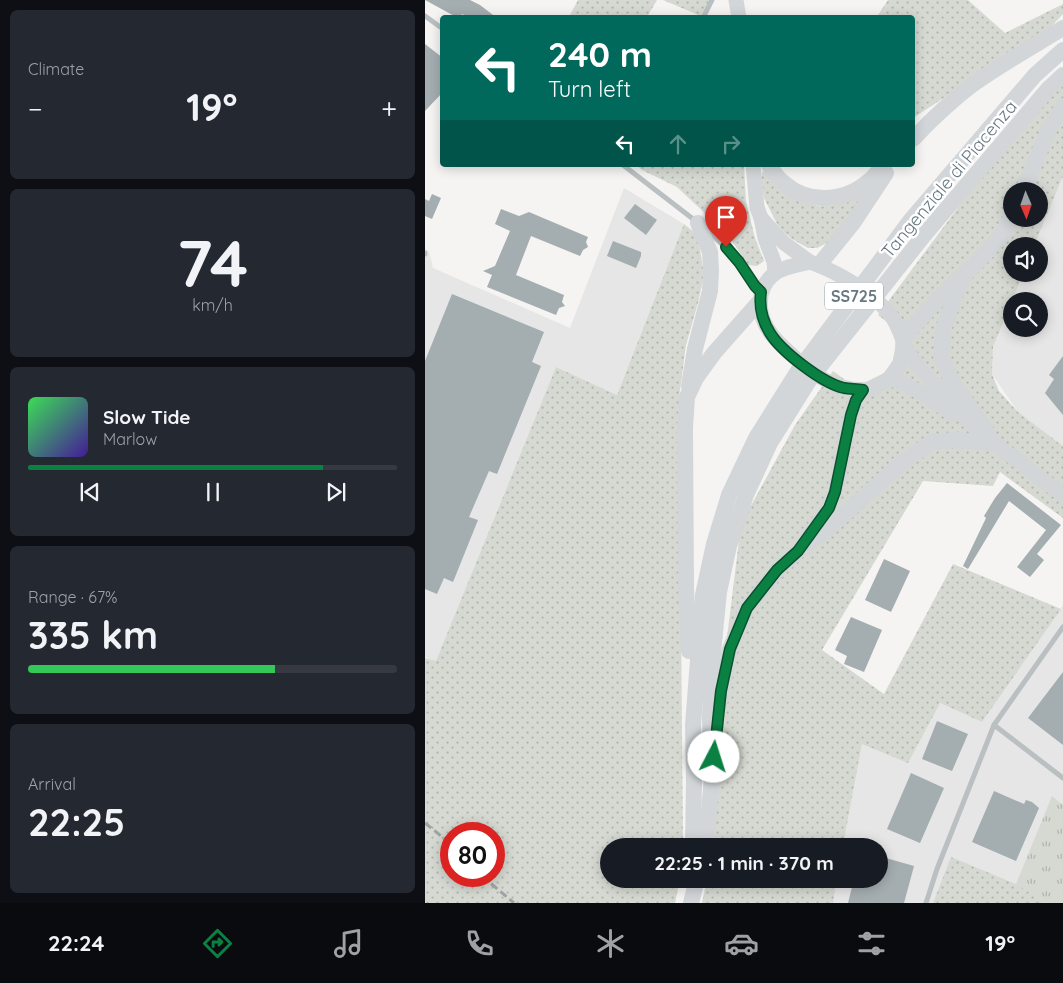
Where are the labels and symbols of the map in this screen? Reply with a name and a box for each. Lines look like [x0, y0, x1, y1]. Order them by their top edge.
street label: Tangenziale di Piacenza [876, 95, 1022, 263]
north arrow [1003, 182, 1047, 228]
pin [705, 196, 747, 247]
road number: SS725 [825, 282, 883, 310]
position arrow [687, 730, 739, 782]
speed limit sign: 80 [440, 822, 505, 887]

